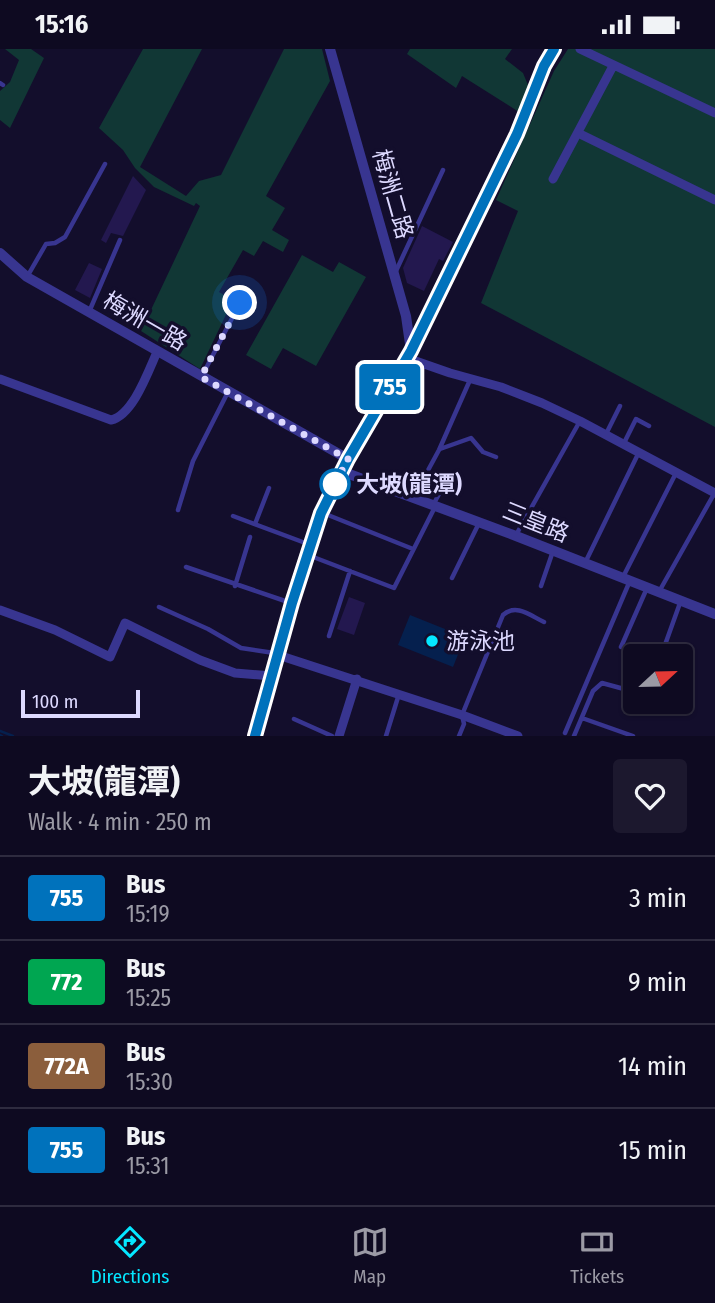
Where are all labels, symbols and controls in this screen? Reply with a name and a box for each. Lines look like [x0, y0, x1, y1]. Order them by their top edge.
text: 15:16 [35, 9, 88, 40]
street label: 梅洲二路 [367, 146, 419, 242]
your location [222, 285, 257, 320]
street label: 梅洲一路 [98, 286, 192, 356]
line badge: 755 [350, 364, 430, 410]
text: 755 [373, 373, 407, 401]
marker: 大坡(龍潭) [320, 469, 350, 499]
place label: 大坡(龍潭) [356, 470, 462, 498]
street label: 三皇路 [499, 496, 573, 548]
place label: 游泳池 [446, 627, 515, 655]
marker: 游泳池 [424, 633, 440, 649]
north arrow [623, 644, 693, 714]
map controls [623, 644, 693, 714]
scale bar [21, 687, 140, 719]
text: 100 m [32, 690, 78, 713]
button: heart [613, 759, 687, 833]
text: 大坡(龍潭) [28, 762, 180, 802]
text: Walk · 4 min · 250 m [28, 808, 212, 836]
text: Bus [126, 869, 165, 900]
text: 3 min [629, 883, 687, 914]
text: 755 [50, 884, 83, 912]
text: 15:19 [126, 900, 170, 928]
text: Bus [126, 953, 165, 984]
text: 9 min [628, 967, 687, 998]
text: 772 [51, 968, 82, 996]
text: 15:25 [126, 984, 171, 1012]
text: Bus [126, 1037, 165, 1068]
text: 14 min [618, 1051, 687, 1082]
text: 772A [44, 1052, 89, 1080]
text: 15:30 [126, 1068, 173, 1096]
text: Bus [126, 1121, 165, 1152]
text: 15 min [619, 1135, 687, 1166]
text: 755 [50, 1136, 83, 1164]
text: 15:31 [126, 1152, 169, 1180]
tab: Directions [91, 1223, 169, 1288]
tab: Map [351, 1223, 389, 1288]
tab: Tickets [570, 1223, 624, 1288]

